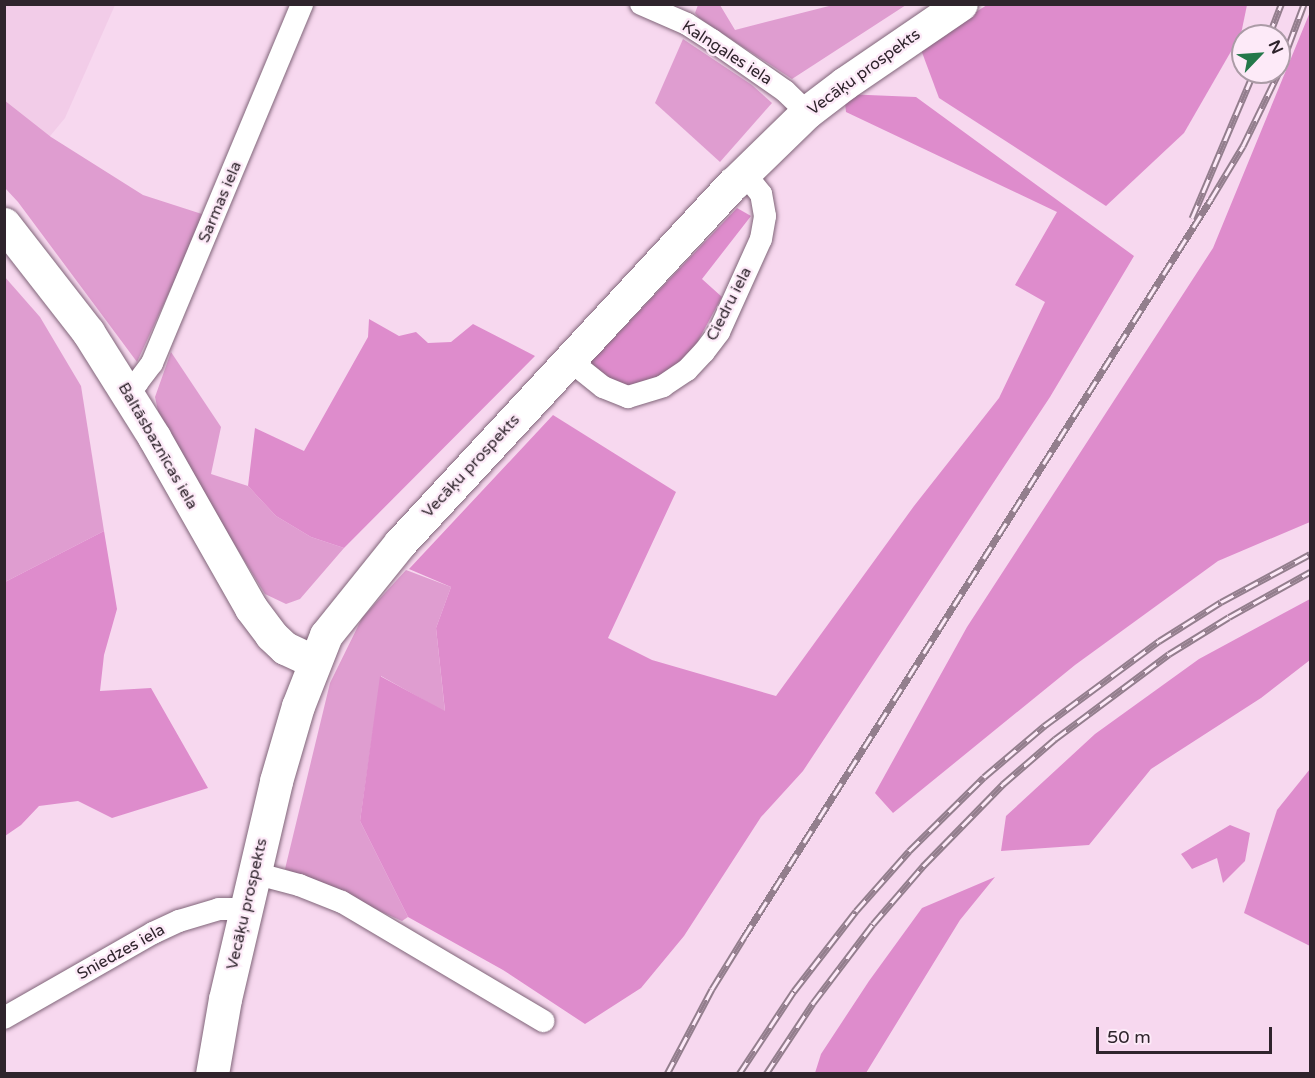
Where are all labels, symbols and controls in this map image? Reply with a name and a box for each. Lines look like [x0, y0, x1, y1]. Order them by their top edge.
street label: Kalngales iela [678, 17, 776, 89]
north arrow [1231, 24, 1291, 84]
street label: Vecāķu prospekts [804, 25, 924, 119]
text: N [1264, 37, 1287, 57]
street label: Sarmas iela [194, 158, 246, 246]
street label: Ciedru iela [702, 264, 756, 344]
street label: Baltāsbaznīcas iela [114, 379, 202, 513]
street label: Vecāķu prospekts [418, 410, 524, 522]
street label: Vecāķu prospekts [223, 836, 271, 972]
street label: Sniedzes iela [74, 920, 168, 984]
scale bar [1099, 1015, 1274, 1053]
text: 50 m [1107, 1026, 1151, 1048]

